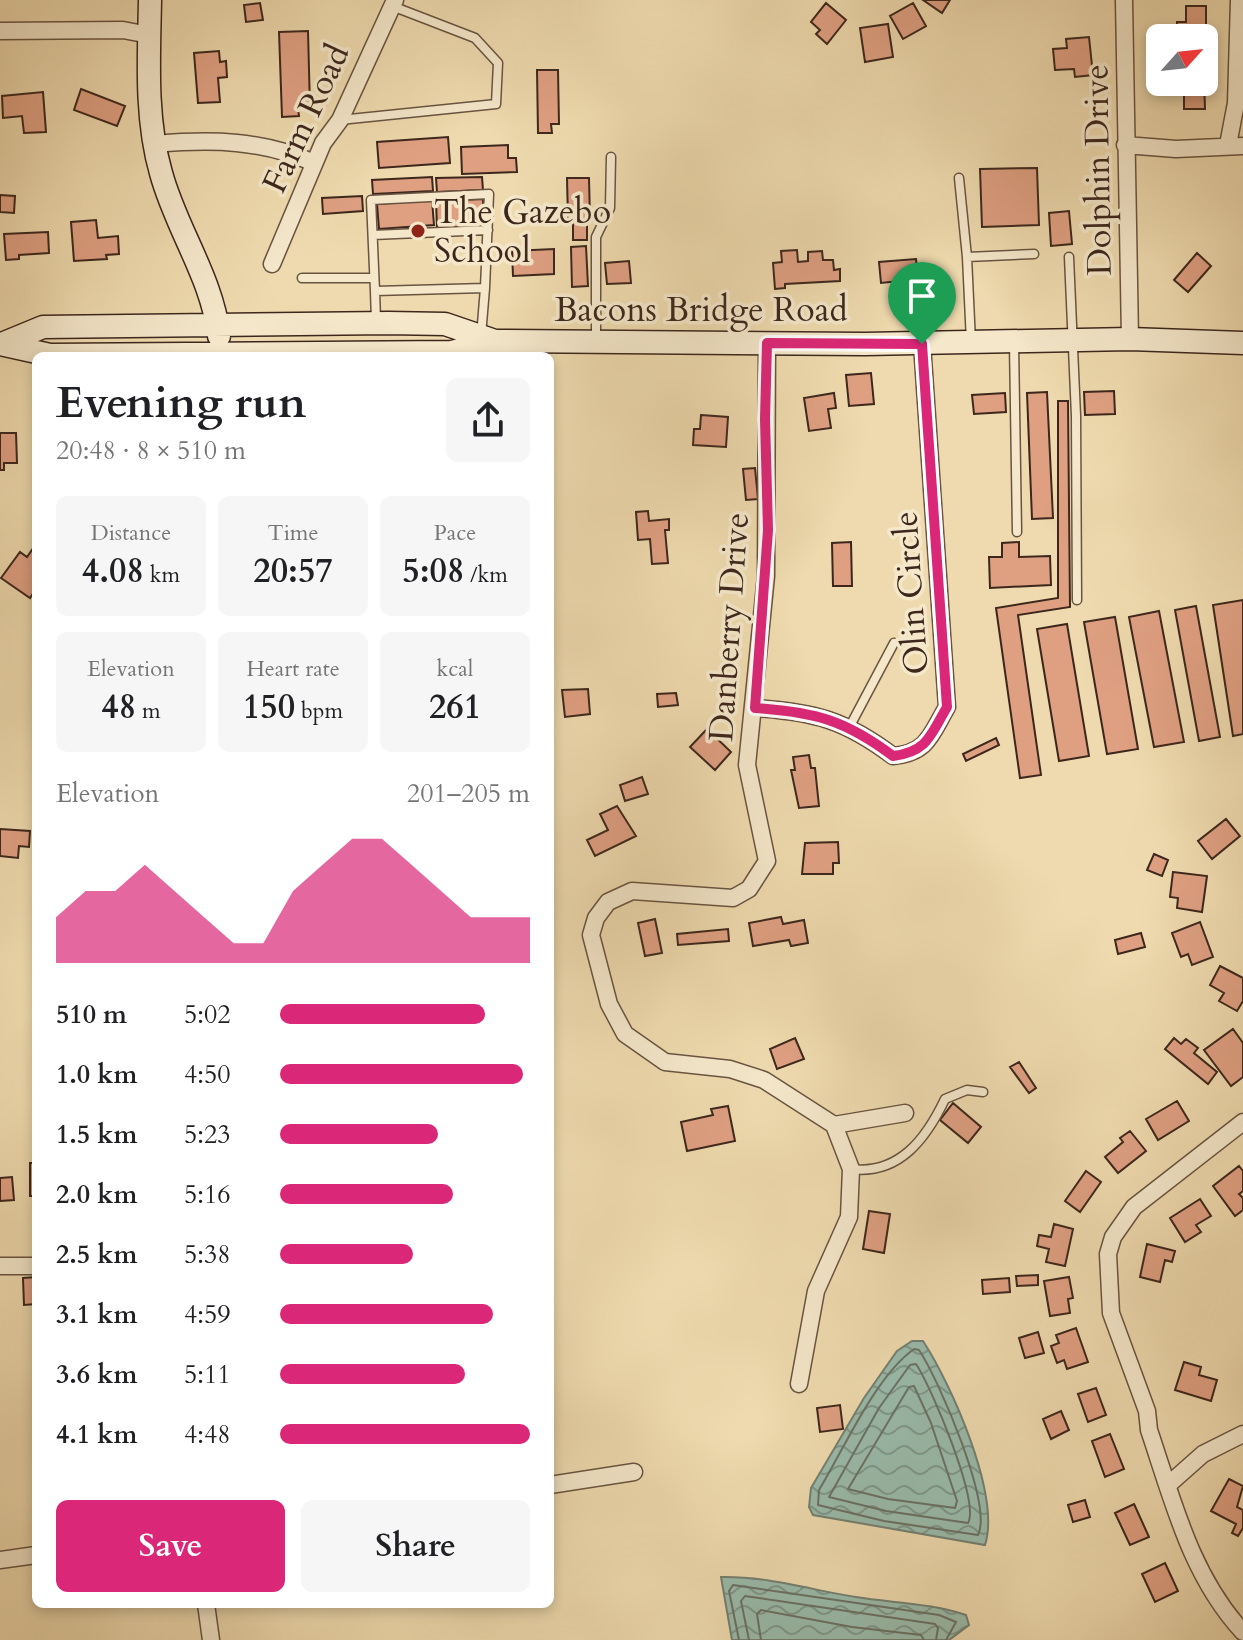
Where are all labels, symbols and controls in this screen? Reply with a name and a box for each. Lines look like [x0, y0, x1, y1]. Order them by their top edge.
north arrow [1146, 24, 1218, 96]
map controls [1146, 24, 1218, 96]
street label: Farm Road [251, 37, 360, 200]
street label: Dolphin Drive [1073, 64, 1123, 276]
place label: The Gazebo School [434, 189, 611, 274]
marker: The Gazebo School [409, 222, 427, 240]
pin [888, 262, 956, 344]
icon: arrive [900, 274, 944, 318]
street label: Bacons Bridge Road [554, 287, 848, 333]
text: Evening run [56, 373, 306, 433]
button: share [446, 378, 530, 462]
text: 20:48 · 8 × 510 m [56, 433, 246, 468]
street label: Olin Circle [882, 510, 940, 676]
street label: Danberry Drive [698, 511, 760, 743]
text: Distance [91, 518, 171, 548]
text: Time [268, 518, 318, 548]
text: Pace [434, 518, 476, 548]
text: 4.08 [82, 548, 144, 594]
text: 20:57 [253, 548, 333, 594]
text: 5:08 [402, 548, 464, 594]
text: km [144, 560, 180, 590]
text: /km [464, 560, 508, 590]
text: Elevation [87, 654, 175, 684]
text: Heart rate [246, 654, 340, 684]
text: kcal [437, 654, 473, 684]
text: 48 [101, 684, 136, 730]
text: 150 [243, 684, 295, 730]
text: 261 [429, 684, 481, 730]
text: m [136, 696, 161, 726]
text: bpm [295, 696, 343, 726]
text: Elevation [56, 776, 159, 811]
text: 201–205 m [407, 776, 530, 811]
text: 510 m [56, 997, 127, 1032]
text: 5:02 [184, 997, 231, 1032]
text: 1.0 km [56, 1057, 137, 1092]
text: 4:50 [184, 1057, 231, 1092]
text: 1.5 km [56, 1117, 137, 1152]
text: 5:23 [184, 1117, 231, 1152]
text: 2.0 km [56, 1177, 137, 1212]
text: 5:16 [184, 1177, 231, 1212]
text: 2.5 km [56, 1237, 137, 1272]
text: 5:38 [184, 1237, 231, 1272]
text: 3.1 km [56, 1297, 137, 1332]
text: 4:59 [184, 1297, 231, 1332]
text: 3.6 km [56, 1357, 137, 1392]
text: 5:11 [184, 1357, 231, 1392]
text: 4.1 km [56, 1417, 137, 1452]
text: 4:48 [184, 1417, 231, 1452]
button: Save [56, 1500, 285, 1592]
button: Share [301, 1500, 530, 1592]

